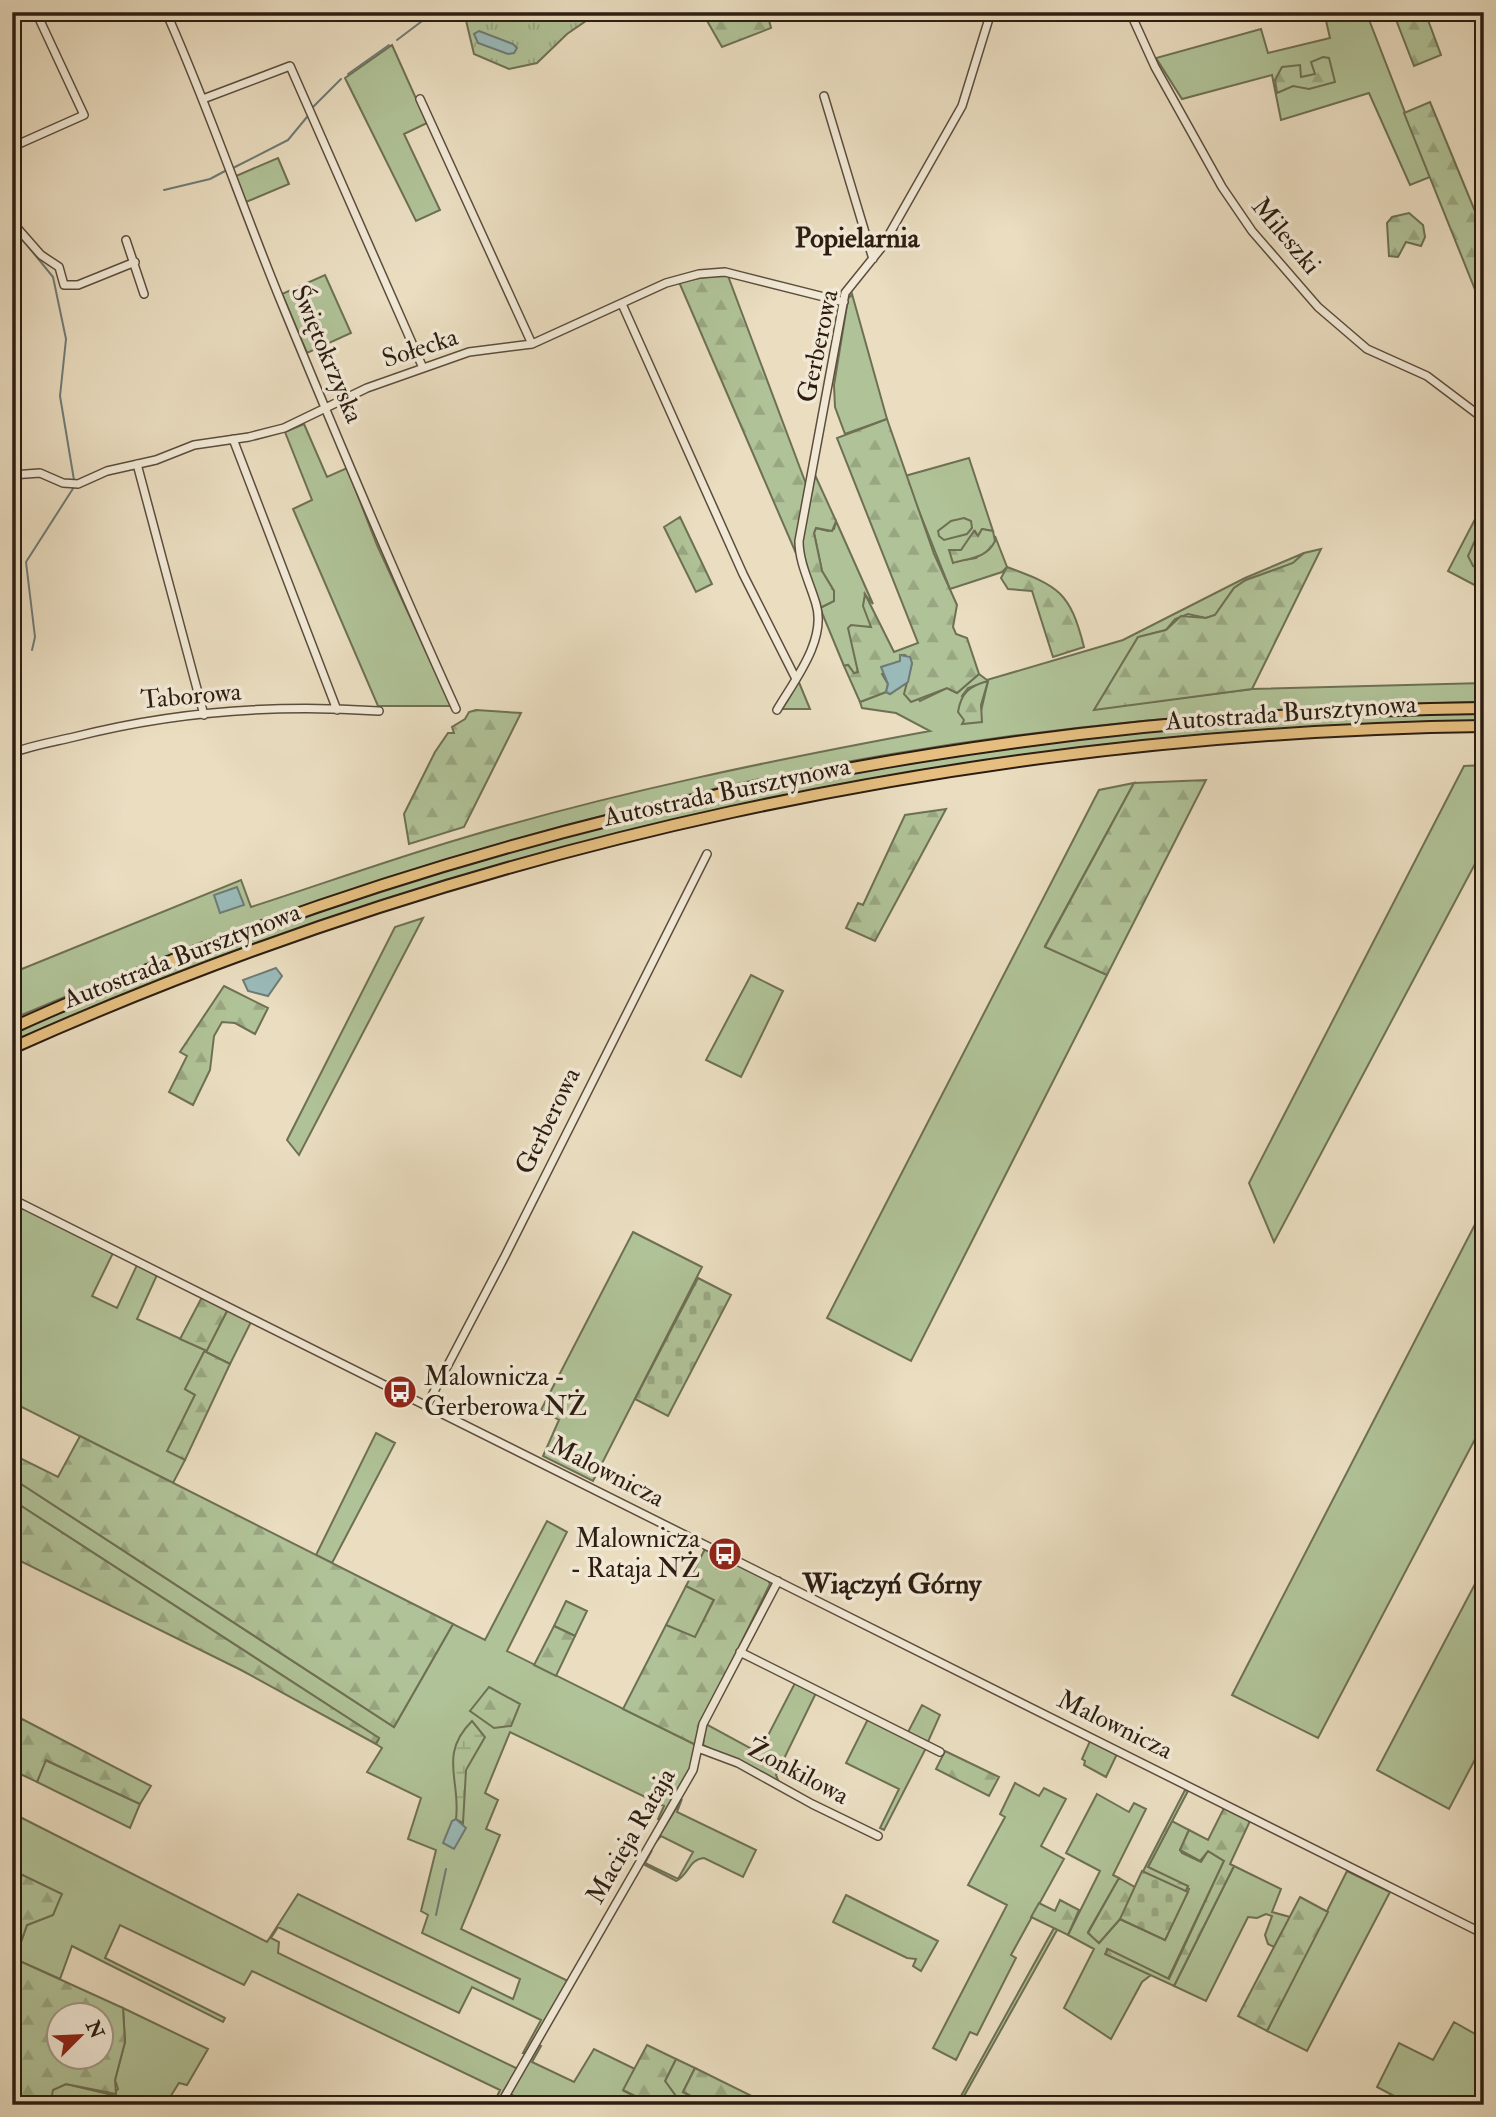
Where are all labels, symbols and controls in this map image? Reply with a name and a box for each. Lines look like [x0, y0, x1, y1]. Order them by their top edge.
street label: Mileszki [1245, 191, 1327, 281]
district label: Popielarnia [795, 221, 921, 256]
street label: Świętokrzyska [284, 279, 372, 428]
street label: Gerberowa [790, 286, 846, 405]
street label: Sołecka [378, 321, 462, 375]
street label: Taborowa [139, 676, 243, 716]
street label: Autostrada Bursztynowa [1164, 688, 1418, 738]
street label: Autostrada Bursztynowa [600, 750, 853, 834]
street label: Autostrada Bursztynowa [58, 896, 305, 1016]
street label: Gerberowa [508, 1062, 588, 1180]
place label: Malownicza - Gerberowa NŻ [424, 1361, 587, 1423]
bus stop icon: Malownicza - Gerberowa NŻ [381, 1373, 419, 1411]
street label: Malownicza [544, 1429, 670, 1515]
place label: Malownicza - Rataja NŻ [570, 1523, 700, 1585]
bus stop icon: Malownicza - Rataja NŻ [706, 1535, 744, 1573]
district label: Wiączyń Górny [802, 1567, 983, 1602]
street label: Malownicza [1052, 1683, 1178, 1767]
street label: Żonkilowa [742, 1730, 855, 1812]
street label: Macieja Rataja [579, 1762, 683, 1909]
north arrow [46, 2002, 116, 2072]
text: N [80, 2016, 109, 2043]

